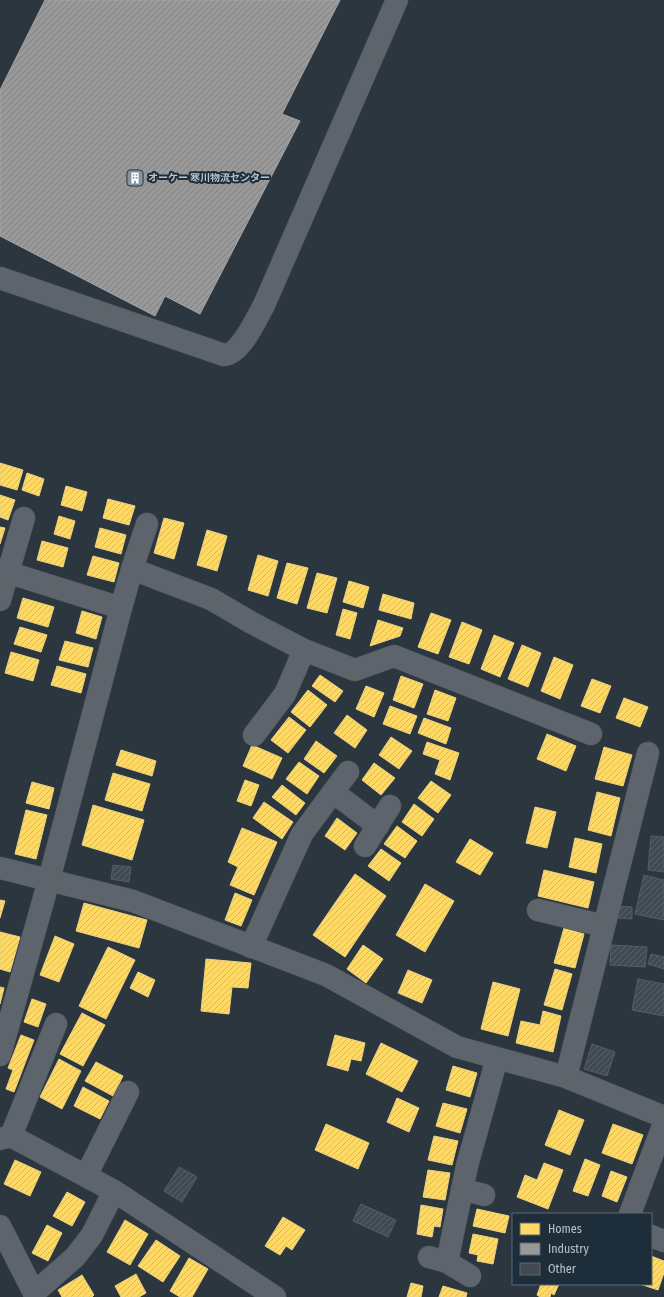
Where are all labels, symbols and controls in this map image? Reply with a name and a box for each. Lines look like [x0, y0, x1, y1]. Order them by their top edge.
building icon: オーケー 寒川物流センター [125, 168, 145, 188]
place label: オーケー 寒川物流センター [148, 172, 270, 184]
legend [512, 1213, 652, 1285]
text: Homes [548, 1222, 582, 1236]
text: Industry [548, 1242, 589, 1256]
text: Other [548, 1262, 577, 1276]

